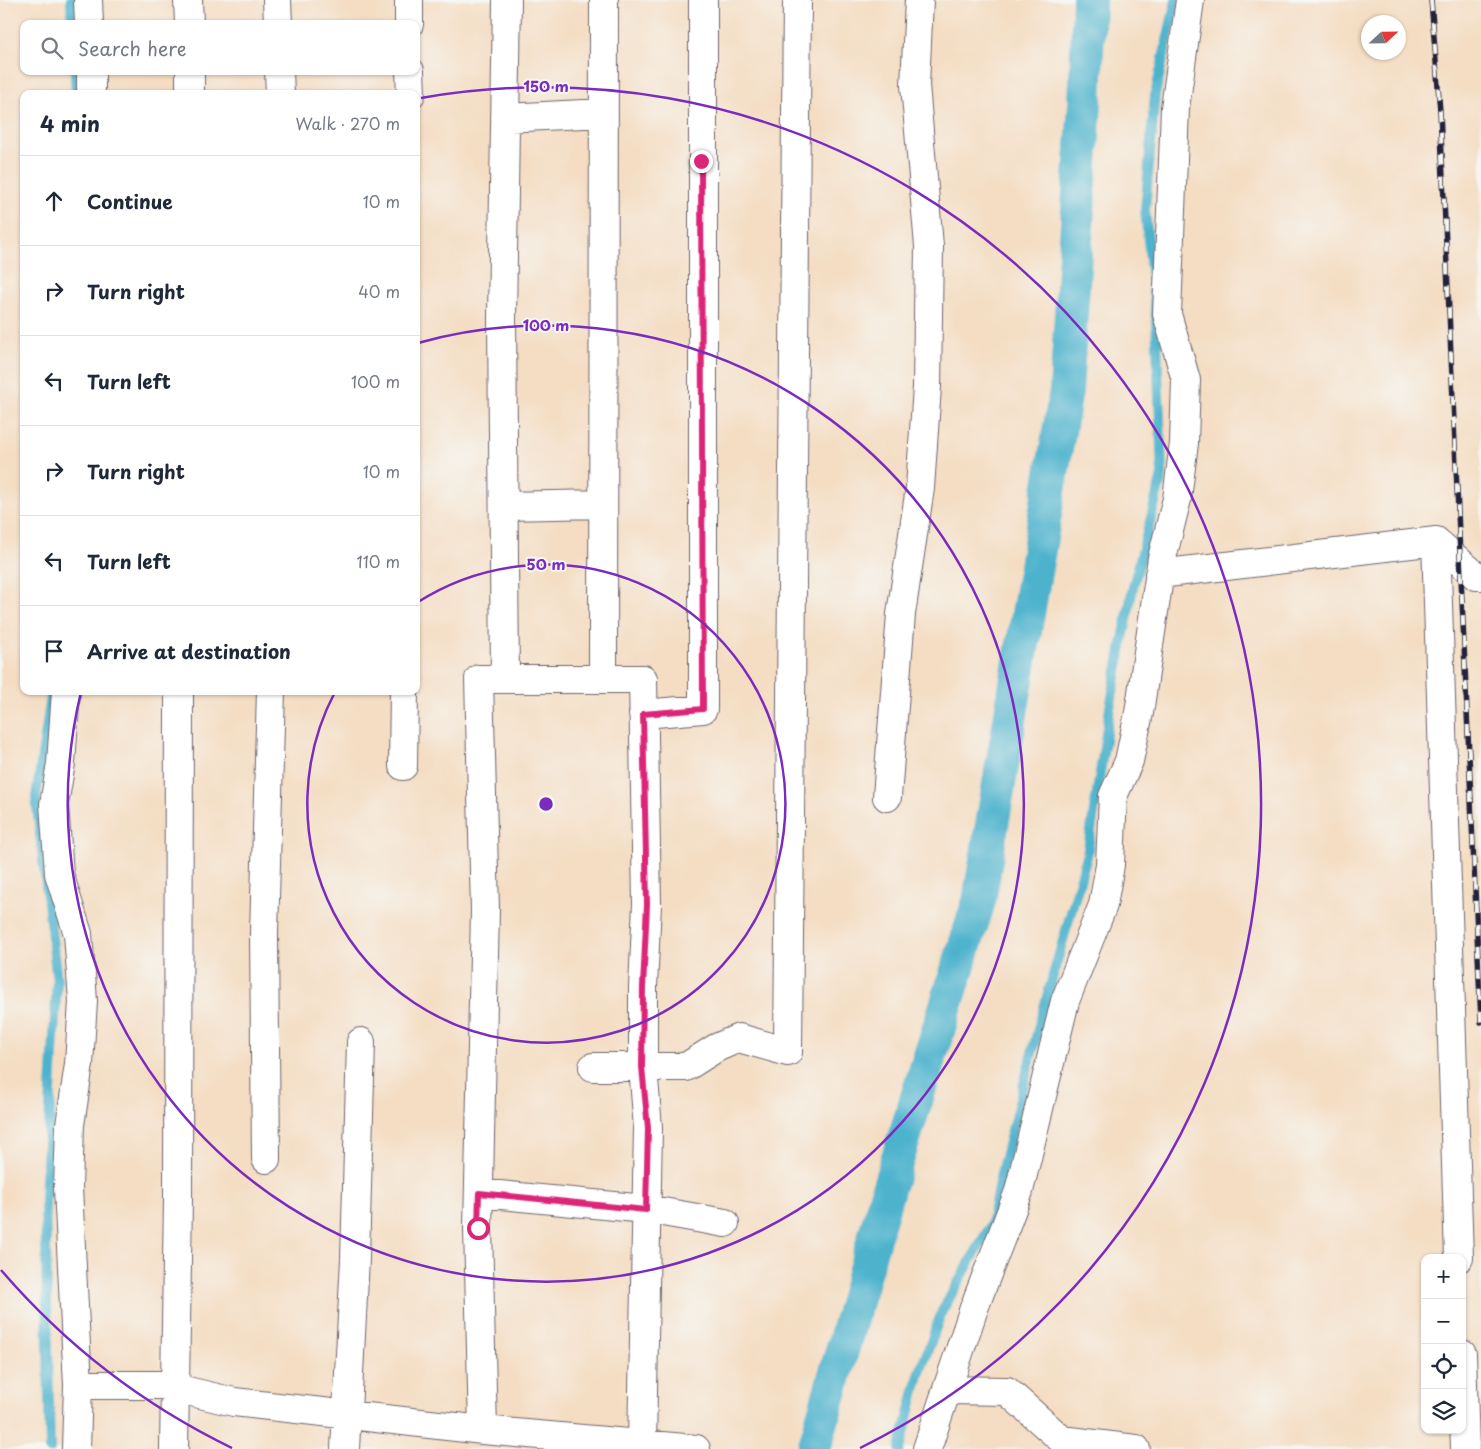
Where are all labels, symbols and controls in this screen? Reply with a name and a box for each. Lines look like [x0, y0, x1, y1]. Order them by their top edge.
north arrow [1361, 15, 1406, 60]
search box [20, 20, 420, 75]
icon: search [38, 34, 66, 62]
text: Search here [78, 34, 187, 62]
text: 150 m [523, 74, 569, 97]
text: 4 min [40, 107, 100, 139]
text: Walk · 270 m [296, 111, 400, 135]
route end [690, 150, 713, 173]
icon: ahead [40, 187, 68, 215]
text: Continue [87, 187, 173, 215]
text: 10 m [363, 189, 400, 213]
icon: right [40, 277, 68, 305]
text: Turn right [87, 277, 185, 305]
text: 40 m [358, 279, 400, 303]
text: 100 m [523, 313, 569, 336]
icon: left [40, 367, 68, 395]
text: Turn left [87, 367, 171, 395]
text: 100 m [351, 369, 400, 393]
icon: right [40, 457, 68, 485]
text: Turn right [87, 457, 185, 485]
text: 10 m [363, 459, 400, 483]
icon: left [40, 547, 68, 575]
text: Turn left [87, 547, 171, 575]
text: 110 m [357, 549, 400, 573]
text: 50 m [527, 552, 565, 575]
icon: arrive [40, 637, 68, 665]
text: Arrive at destination [87, 637, 291, 665]
centre of rings [537, 795, 555, 813]
route start [467, 1217, 490, 1240]
map controls [1421, 1254, 1466, 1434]
button: + [1421, 1254, 1466, 1299]
button: − [1421, 1299, 1466, 1344]
button: locate [1421, 1344, 1466, 1389]
button: layers [1421, 1389, 1466, 1434]

